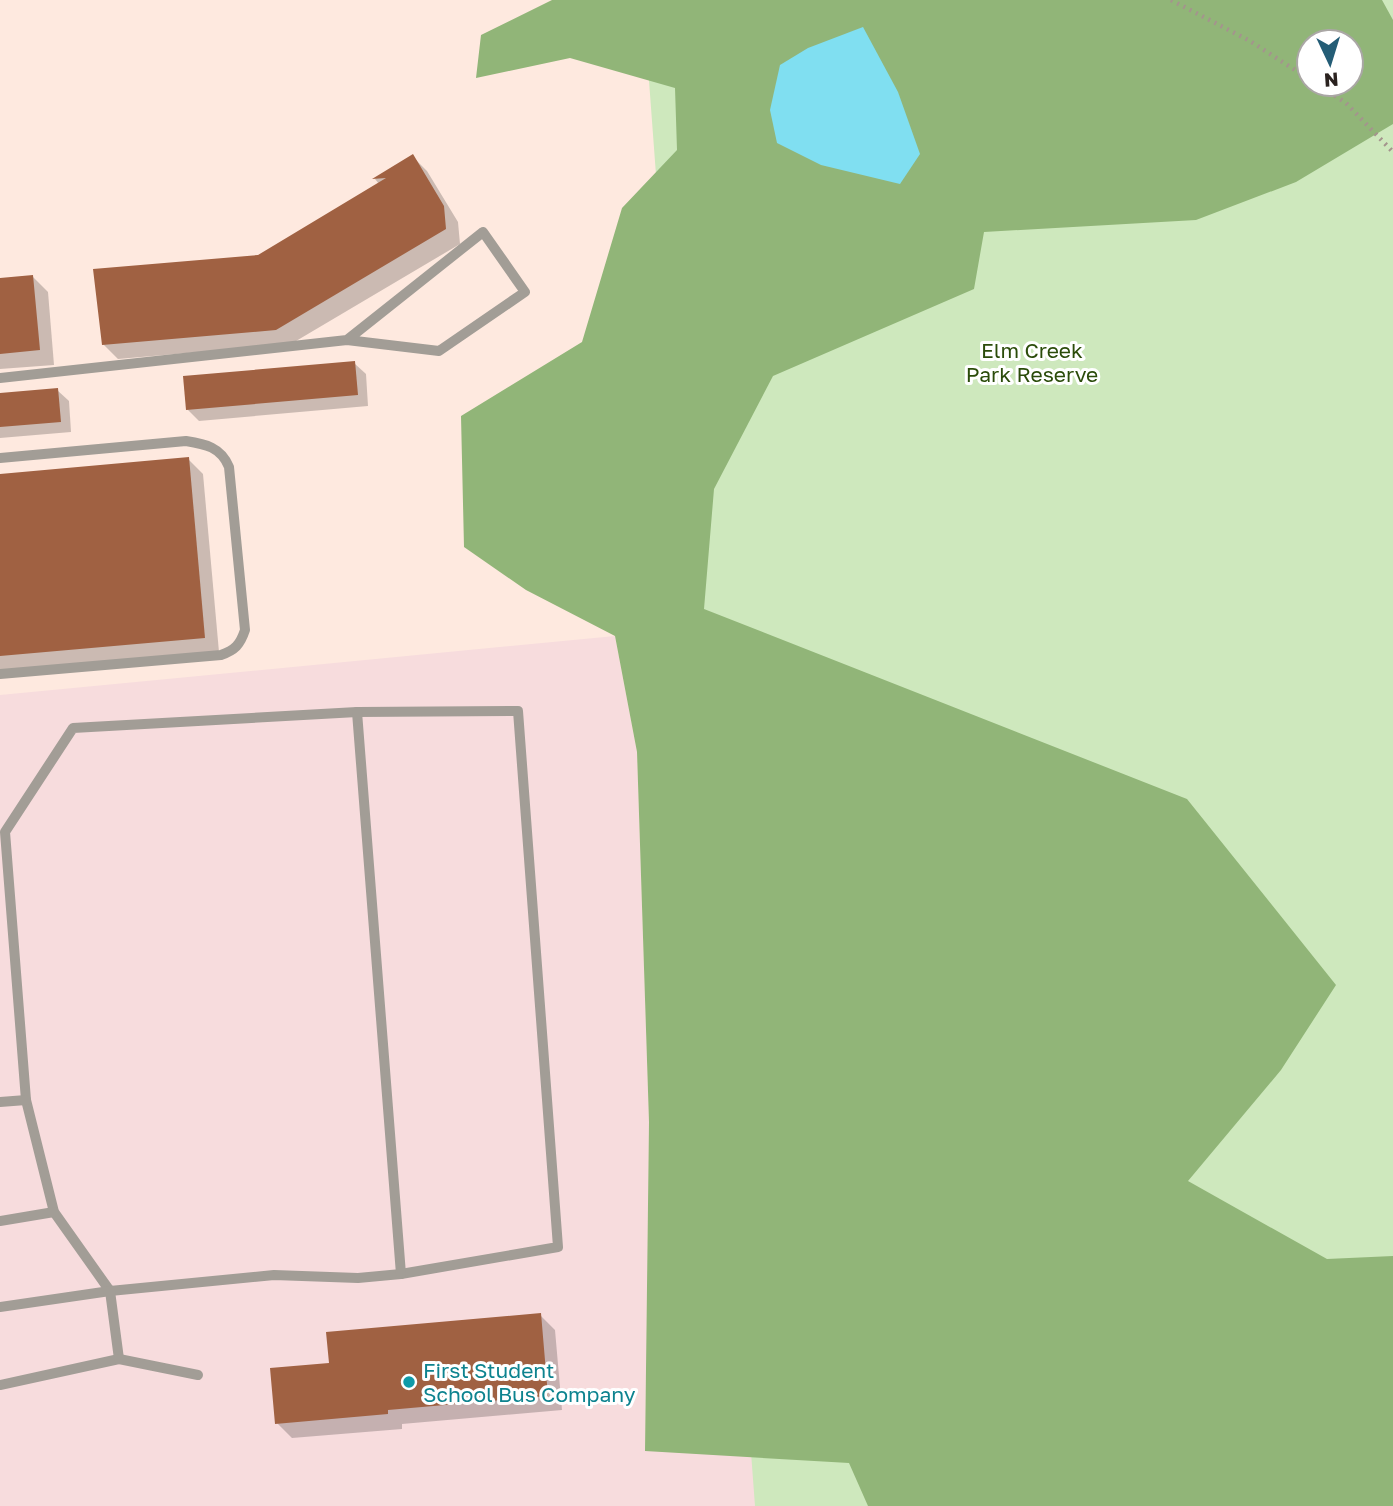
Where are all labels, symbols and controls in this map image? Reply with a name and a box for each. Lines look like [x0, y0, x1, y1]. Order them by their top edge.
north arrow [1295, 28, 1365, 98]
text: N [1323, 68, 1339, 92]
park label: Elm Creek Park Reserve [966, 337, 1098, 387]
place label: First Student School Bus Company [423, 1357, 636, 1407]
marker: First Student School Bus Company [401, 1374, 417, 1390]

